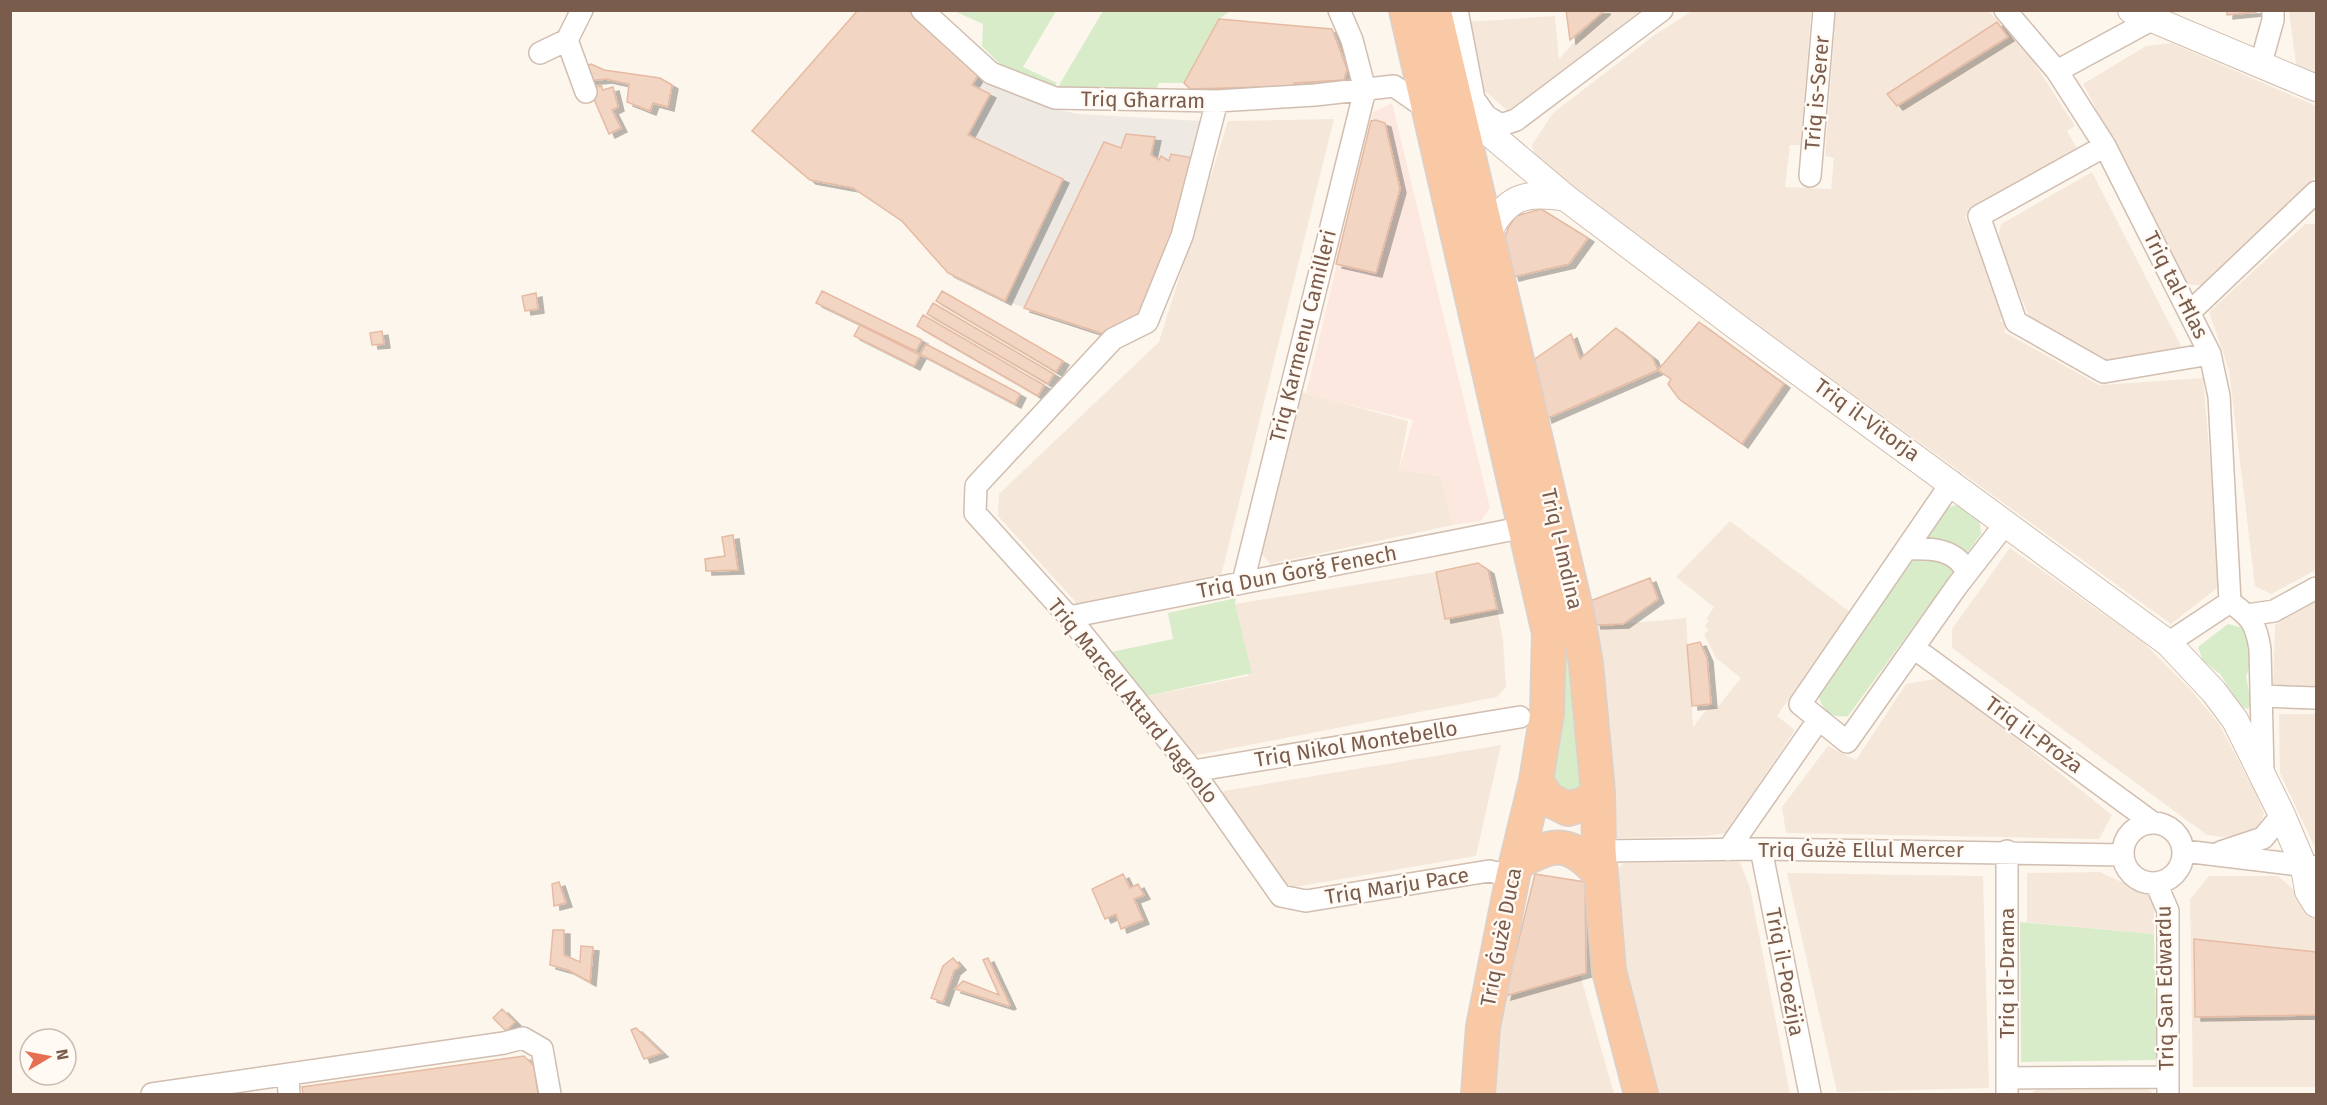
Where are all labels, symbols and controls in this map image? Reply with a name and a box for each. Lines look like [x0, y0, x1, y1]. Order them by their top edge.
street label: Triq is-Serer [1799, 34, 1835, 152]
street label: Triq Għarram [1081, 86, 1205, 114]
street label: Triq Karmenu Camilleri [1264, 227, 1342, 445]
street label: Triq tal-Ħlas [2138, 227, 2214, 343]
street label: Triq il-Vitorja [1809, 373, 1925, 467]
street label: Triq l-Imdina [1535, 486, 1589, 612]
street label: Triq Dun Ġorġ Fenech [1195, 540, 1399, 604]
street label: Triq Marcell Attard Vagnolo [1042, 593, 1224, 809]
street label: Triq il-Proża [1980, 691, 2088, 779]
street label: Triq Nikol Montebello [1253, 715, 1459, 773]
street label: Triq Ġużè Ellul Mercer [1758, 837, 1964, 863]
street label: Triq Marju Pace [1323, 862, 1471, 910]
street label: Triq Ġużè Duca [1475, 865, 1527, 1009]
street label: Triq San Edwardu [2151, 905, 2179, 1071]
street label: Triq il-Poeżija [1760, 906, 1810, 1038]
street label: Triq id-Drama [1994, 907, 2020, 1039]
north arrow [18, 1027, 78, 1087]
text: N [52, 1048, 73, 1061]

